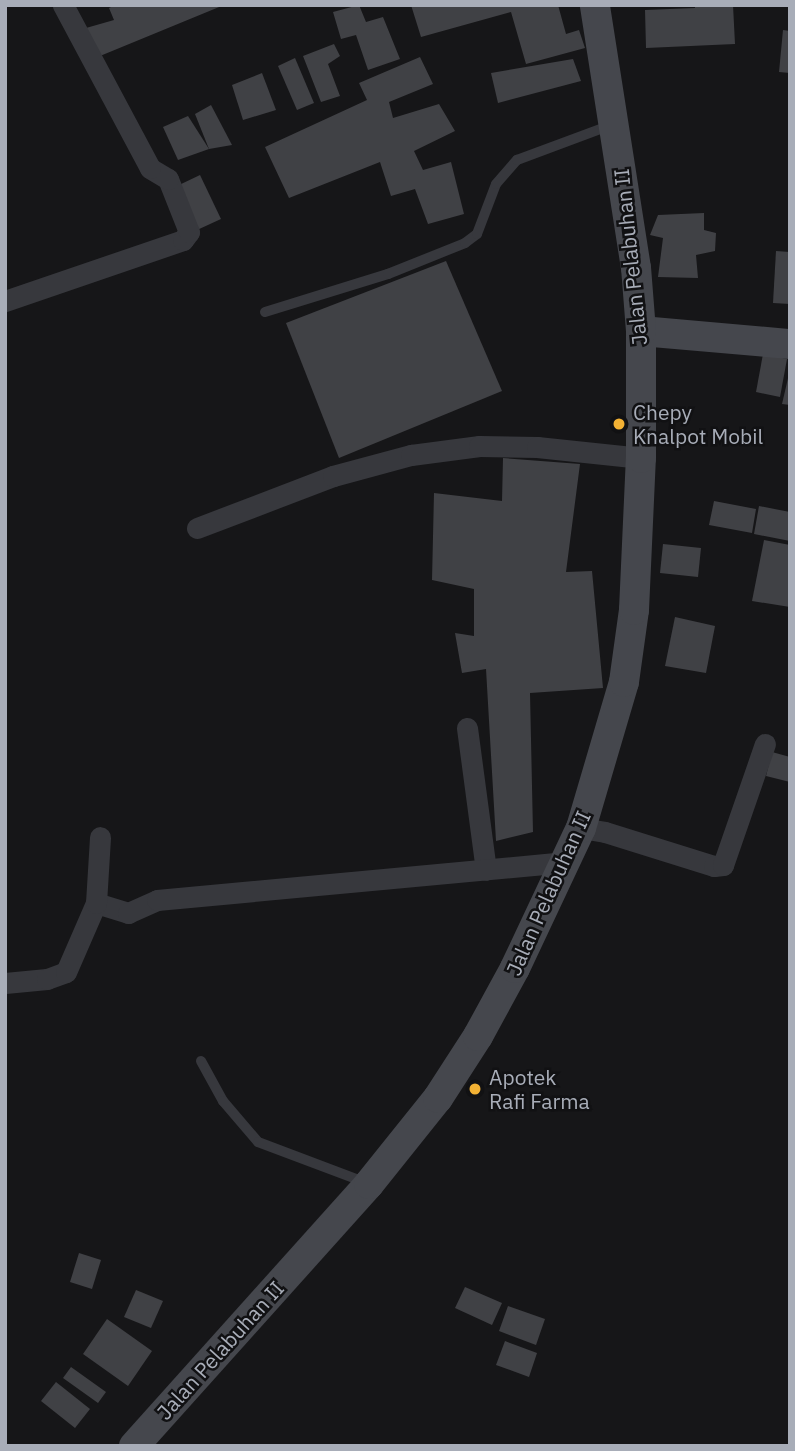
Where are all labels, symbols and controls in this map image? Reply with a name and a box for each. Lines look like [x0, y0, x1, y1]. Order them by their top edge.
street label: Jalan Pelabuhan II [608, 167, 652, 347]
place label: Chepy Knalpot Mobil [633, 399, 763, 449]
marker: Chepy Knalpot Mobil [611, 416, 627, 432]
street label: Jalan Pelabuhan II [500, 807, 596, 979]
place label: Apotek Rafi Farma [489, 1064, 590, 1114]
marker: Apotek Rafi Farma [467, 1081, 483, 1097]
street label: Jalan Pelabuhan II [151, 1276, 289, 1424]

